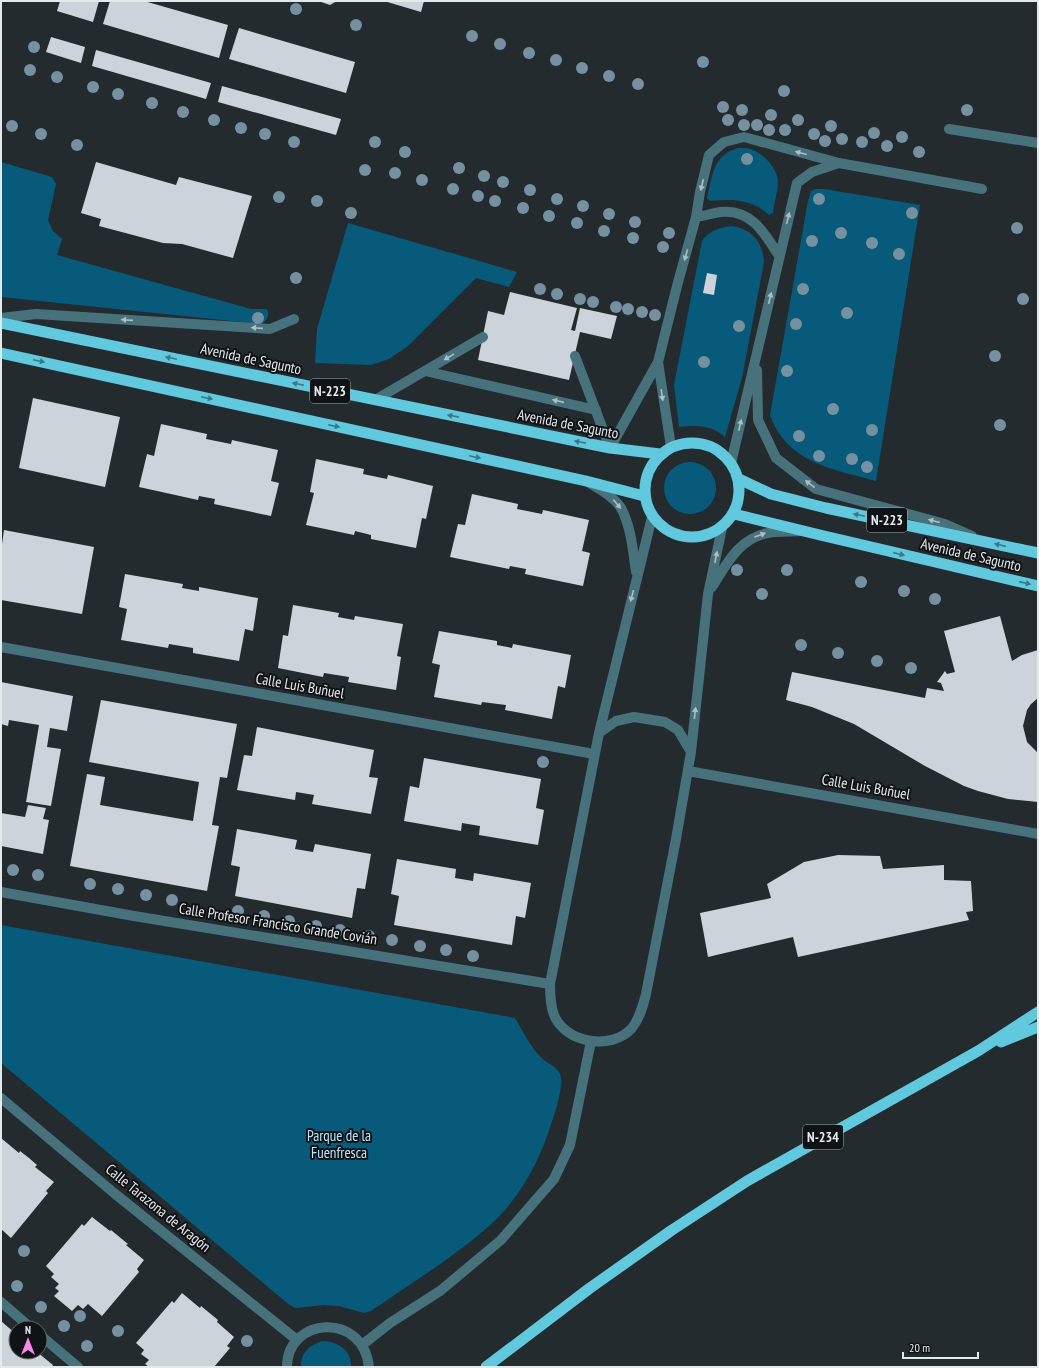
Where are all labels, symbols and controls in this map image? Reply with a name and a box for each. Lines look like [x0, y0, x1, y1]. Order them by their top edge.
one-way arrow [795, 149, 807, 155]
one-way arrow [699, 178, 705, 191]
one-way arrow [786, 212, 792, 225]
one-way arrow [683, 249, 689, 261]
one-way arrow [767, 292, 773, 304]
one-way arrow [121, 316, 134, 323]
one-way arrow [251, 324, 263, 331]
street label: Avenida de Sagunto [199, 339, 303, 378]
one-way arrow [443, 353, 455, 360]
one-way arrow [164, 355, 177, 361]
one-way arrow [33, 359, 45, 365]
road number: N-223 [310, 379, 350, 403]
one-way arrow [292, 381, 304, 387]
one-way arrow [659, 389, 666, 401]
one-way arrow [201, 395, 213, 401]
one-way arrow [552, 397, 564, 403]
street label: Avenida de Sagunto [516, 404, 620, 443]
one-way arrow [447, 413, 459, 419]
one-way arrow [738, 419, 744, 431]
one-way arrow [328, 423, 340, 429]
one-way arrow [574, 438, 586, 444]
one-way arrow [468, 454, 481, 460]
one-way arrow [804, 480, 815, 488]
one-way arrow [612, 499, 621, 510]
road number: N-223 [867, 508, 907, 532]
one-way arrow [853, 511, 865, 517]
one-way arrow [928, 518, 940, 524]
one-way arrow [755, 532, 767, 538]
street label: Avenida de Sagunto [919, 534, 1023, 575]
one-way arrow [994, 541, 1006, 547]
one-way arrow [713, 551, 719, 563]
one-way arrow [892, 551, 905, 557]
one-way arrow [1019, 581, 1031, 587]
one-way arrow [629, 590, 635, 602]
street label: Calle Luis Buñuel [254, 668, 346, 703]
one-way arrow [692, 707, 698, 720]
street label: Calle Luis Buñuel [820, 769, 912, 804]
street label: Calle Profesor Francisco Grande Covián [178, 898, 378, 949]
road number: N-234 [803, 1125, 843, 1149]
park label: Parque de la Fuenfresca [307, 1126, 371, 1162]
street label: Calle Tarazona de Aragón [102, 1159, 215, 1256]
north arrow [8, 1320, 48, 1360]
text: N [25, 1323, 31, 1337]
scale bar [903, 1334, 978, 1360]
text: 20 m [909, 1340, 930, 1355]

